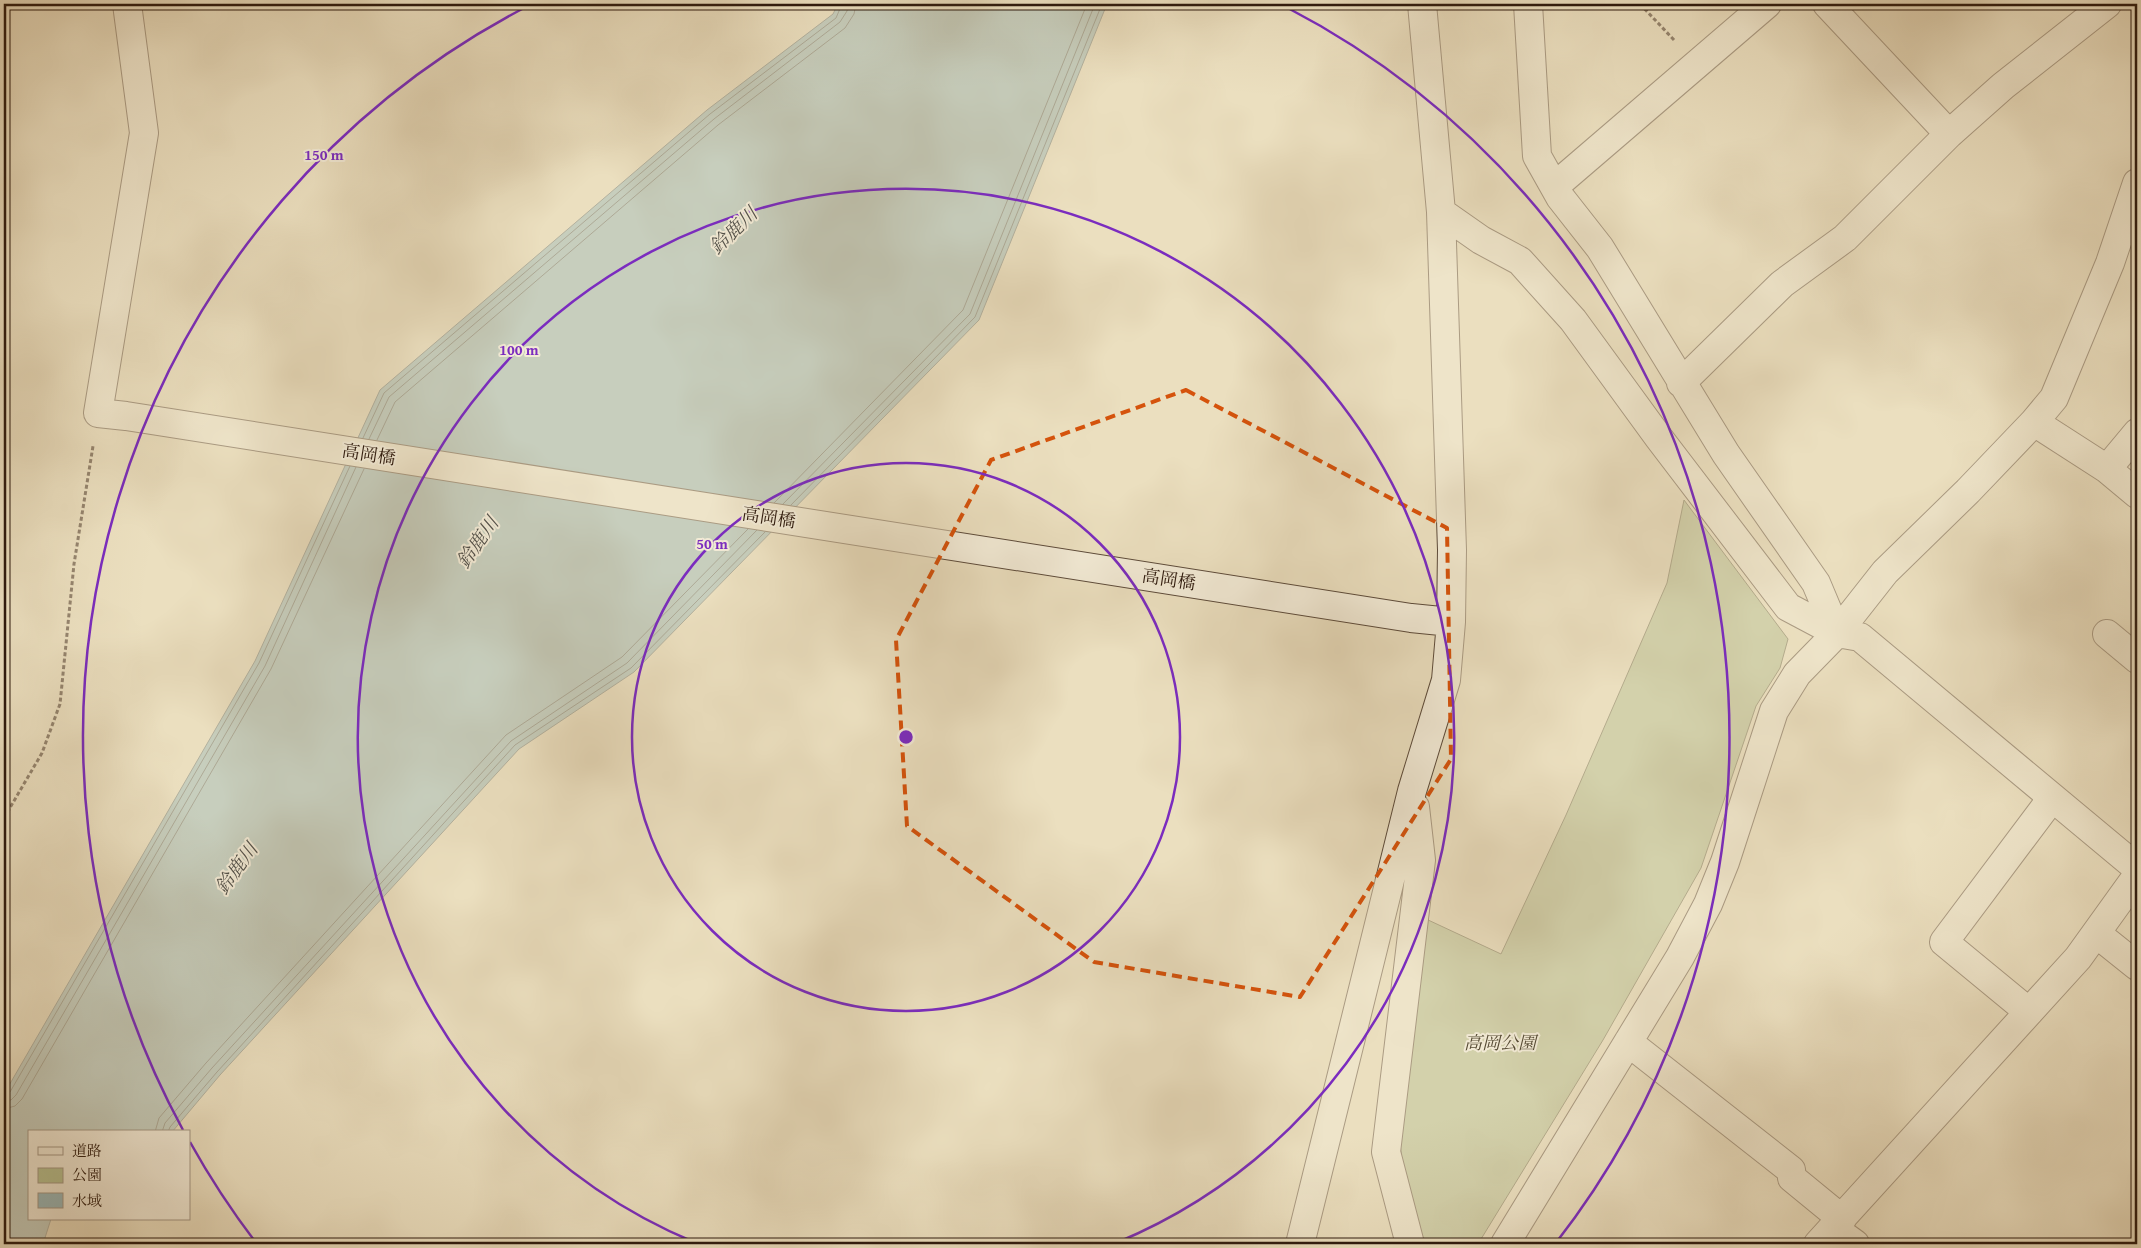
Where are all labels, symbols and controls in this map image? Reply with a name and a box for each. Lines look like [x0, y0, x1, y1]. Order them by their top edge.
text: 150 m [304, 144, 344, 165]
water label: 鈴鹿川 [703, 199, 765, 260]
text: 100 m [499, 339, 539, 360]
street label: 高岡橋 [340, 436, 398, 472]
street label: 高岡橋 [740, 499, 798, 535]
water label: 鈴鹿川 [449, 509, 506, 573]
text: 50 m [696, 533, 728, 554]
street label: 高岡橋 [1140, 561, 1198, 597]
centre of rings [897, 728, 915, 746]
water label: 鈴鹿川 [208, 835, 265, 899]
park label: 高岡公園 [1464, 1029, 1539, 1056]
legend [28, 1130, 190, 1220]
text: 道路 [72, 1140, 102, 1161]
text: 公園 [72, 1164, 102, 1185]
text: 水域 [72, 1190, 102, 1211]

